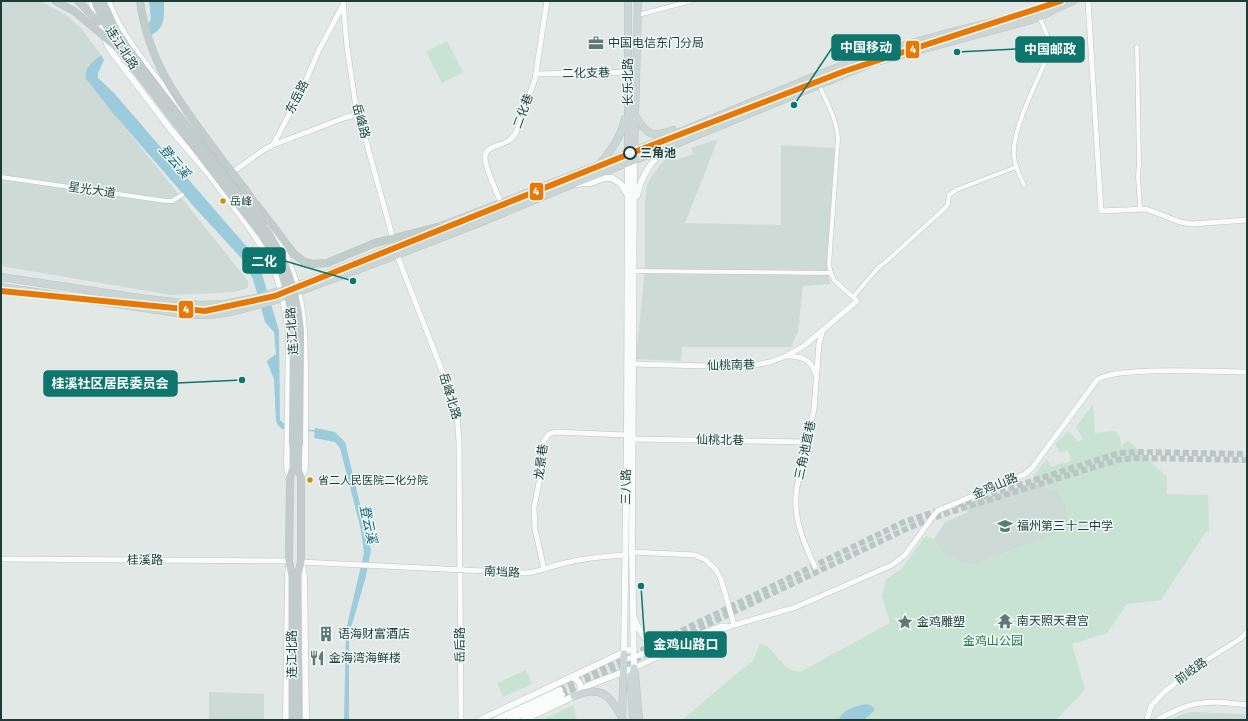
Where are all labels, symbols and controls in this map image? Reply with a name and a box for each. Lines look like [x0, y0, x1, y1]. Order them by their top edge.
street label: 连江北路 [103, 24, 141, 72]
office icon: 中国电信东门分局 [587, 34, 605, 52]
callout: 中国移动 [832, 35, 900, 60]
place label: 中国电信东门分局 [608, 36, 704, 50]
callout: 中国邮政 [1016, 37, 1084, 62]
text: 中国移动 [840, 40, 892, 55]
line badge: 4 [905, 40, 920, 59]
text: 中国邮政 [1024, 42, 1076, 57]
text: 4 [910, 43, 916, 56]
street label: 长乐北路 [621, 58, 635, 106]
street label: 二化支巷 [562, 66, 610, 80]
street label: 东岳路 [283, 78, 311, 116]
street label: 二化巷 [510, 92, 536, 130]
street label: 岳峰路 [350, 102, 372, 140]
water label: 登云溪 [156, 142, 194, 182]
marker: 三角池 [623, 146, 637, 160]
place label: 三角池 [640, 146, 676, 160]
street label: 星光大道 [67, 180, 117, 200]
line badge: 4 [529, 182, 544, 201]
text: 4 [533, 185, 539, 198]
place label: 岳峰 [230, 195, 252, 208]
marker: 岳峰 [218, 196, 228, 206]
callout: 二化 [243, 248, 285, 273]
text: 二化 [251, 254, 277, 269]
line badge: 4 [178, 300, 194, 319]
text: 4 [183, 303, 189, 316]
street label: 连江北路 [283, 307, 301, 355]
street label: 仙桃南巷 [707, 358, 755, 372]
callout: 桂溪社区居民委员会 [44, 371, 177, 396]
street label: 岳峰北路 [436, 371, 464, 421]
text: 桂溪社区居民委员会 [51, 376, 169, 391]
street label: 三角池直巷 [792, 419, 818, 481]
street label: 仙桃北巷 [696, 433, 744, 447]
street label: 龙景巷 [532, 443, 550, 481]
street label: 三八路 [619, 469, 633, 505]
street label: 金鸡山路 [970, 470, 1020, 502]
place label: 省二人民医院二化分院 [318, 474, 428, 487]
marker: 省二人民医院二化分院 [305, 475, 315, 485]
water label: 登云溪 [357, 503, 380, 547]
school or university icon: 福州第三十二中学 [996, 517, 1014, 535]
place label: 福州第三十二中学 [1017, 519, 1113, 533]
street label: 桂溪路 [127, 553, 163, 567]
street label: 南垱路 [484, 564, 520, 580]
temple icon: 南天照天君宫 [996, 612, 1014, 630]
place icon: 金鸡雕塑 [896, 613, 914, 631]
place label: 南天照天君宫 [1017, 614, 1089, 628]
place label: 金鸡雕塑 [917, 615, 965, 629]
building icon: 语海财富酒店 [317, 625, 335, 643]
place label: 语海财富酒店 [338, 627, 410, 641]
street label: 岳后路 [453, 627, 467, 663]
street label: 连江北路 [285, 630, 299, 678]
callout: 金鸡山路口 [645, 632, 726, 657]
park label: 金鸡山公园 [963, 634, 1023, 648]
text: 金鸡山路口 [653, 637, 719, 652]
restaurant icon: 金海湾海鲜楼 [308, 649, 326, 667]
place label: 金海湾海鲜楼 [329, 651, 401, 665]
street label: 前岐路 [1172, 655, 1210, 687]

